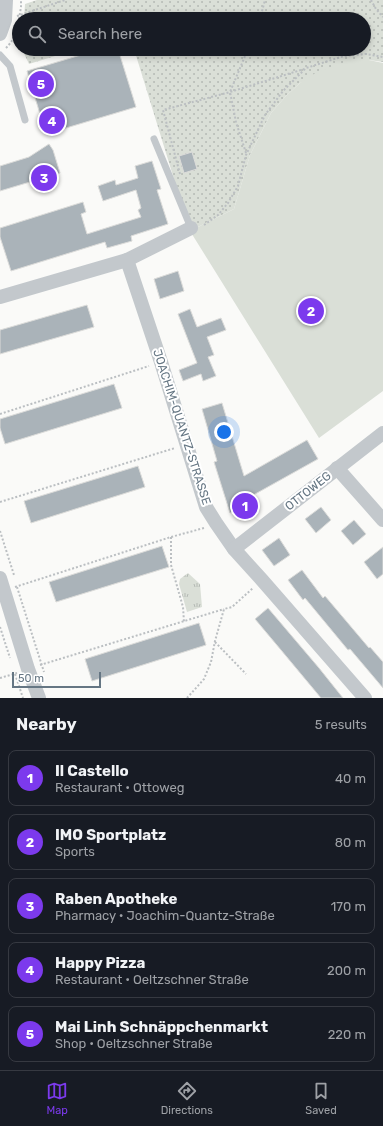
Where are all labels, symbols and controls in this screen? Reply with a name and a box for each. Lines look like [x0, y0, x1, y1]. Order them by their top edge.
search box [12, 12, 371, 56]
icon: search [26, 23, 48, 45]
text: Search here [58, 25, 142, 43]
pin: 5 [28, 69, 54, 99]
pin: 4 [39, 106, 65, 136]
pin: 3 [31, 163, 57, 193]
pin: 2 [298, 296, 324, 326]
street label: JOACHIM-QUANTZ-STRASSE [150, 347, 214, 507]
your location [214, 422, 234, 442]
street label: OTTOWEG [282, 469, 334, 513]
pin: 1 [232, 491, 258, 521]
scale bar [12, 670, 101, 689]
text: 50 m [18, 672, 44, 685]
text: Nearby [16, 714, 77, 734]
text: 5 results [315, 717, 367, 732]
text: Il Castello [55, 762, 129, 780]
text: 1 [27, 771, 33, 786]
text: 40 m [335, 771, 366, 786]
text: Restaurant · Ottoweg [55, 780, 185, 795]
text: IMO Sportplatz [55, 826, 166, 844]
text: 2 [26, 835, 34, 850]
text: 80 m [335, 835, 366, 850]
text: Sports [55, 844, 95, 859]
text: Raben Apotheke [55, 890, 177, 908]
text: 3 [26, 899, 34, 914]
text: 170 m [331, 899, 366, 914]
text: Pharmacy · Joachim-Quantz-Straße [55, 908, 275, 923]
text: Happy Pizza [55, 954, 145, 972]
text: 4 [26, 963, 34, 978]
text: 200 m [327, 963, 366, 978]
text: Restaurant · Oeltzschner Straße [55, 972, 249, 987]
text: Mai Linh Schnäppchenmarkt [55, 1018, 268, 1036]
text: 5 [26, 1027, 34, 1042]
text: 220 m [328, 1027, 366, 1042]
text: Shop · Oeltzschner Straße [55, 1036, 213, 1051]
tab: Map [46, 1080, 68, 1117]
tab: Directions [161, 1080, 213, 1117]
tab: Saved [305, 1080, 337, 1117]

